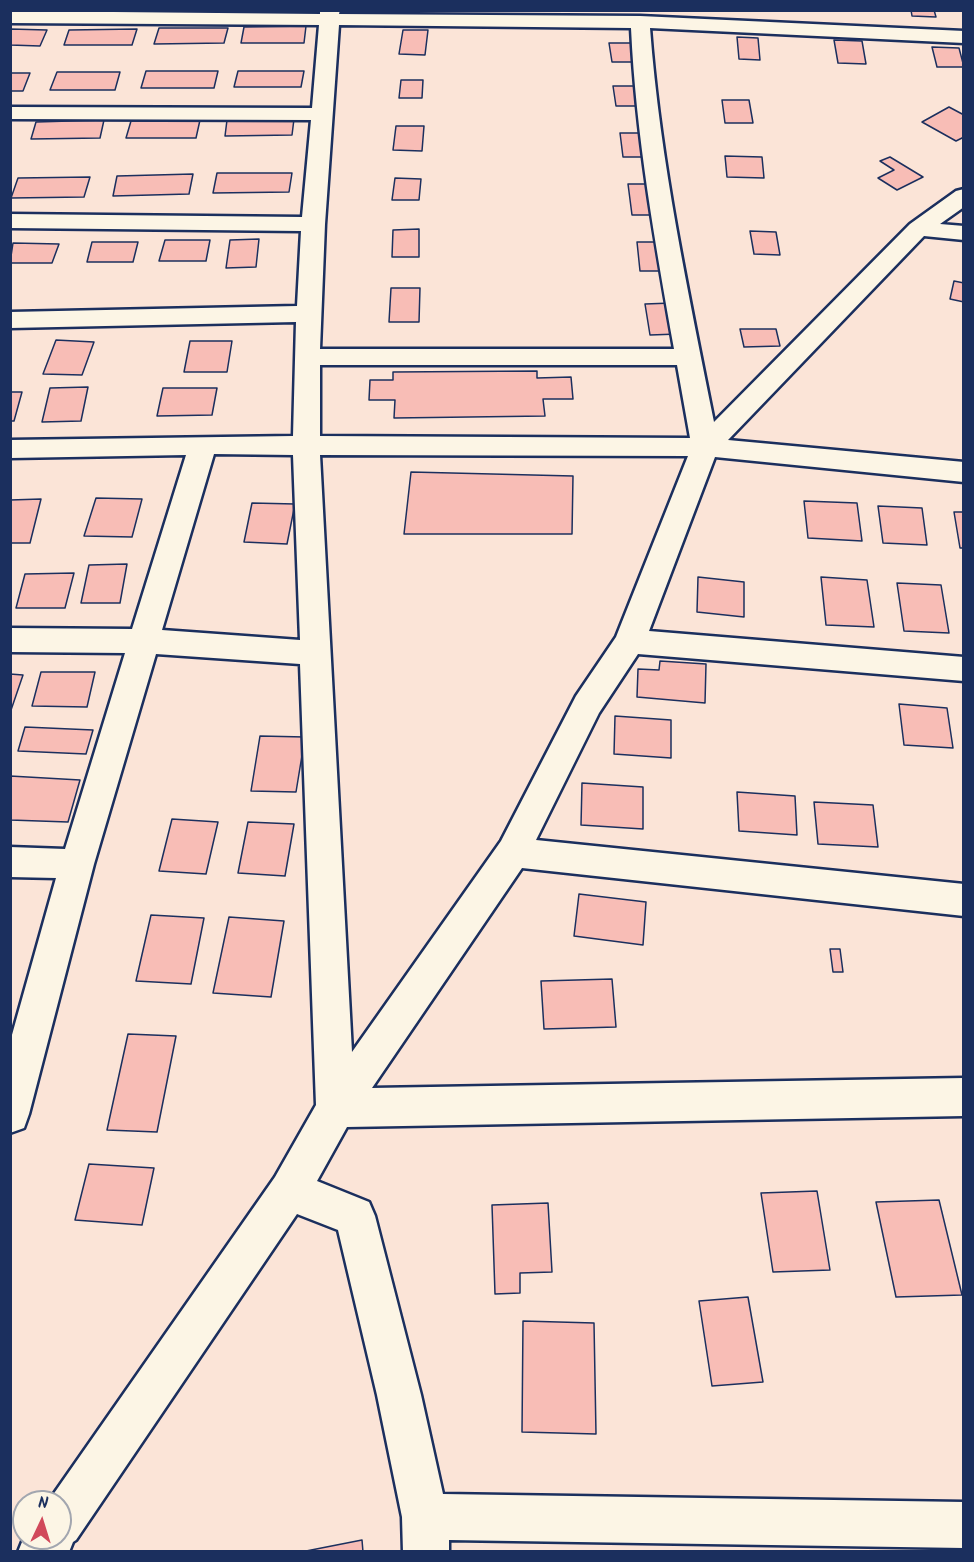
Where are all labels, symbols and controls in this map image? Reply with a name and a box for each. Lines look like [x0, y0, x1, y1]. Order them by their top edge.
north arrow [12, 1490, 72, 1550]
text: N [37, 1491, 49, 1516]

